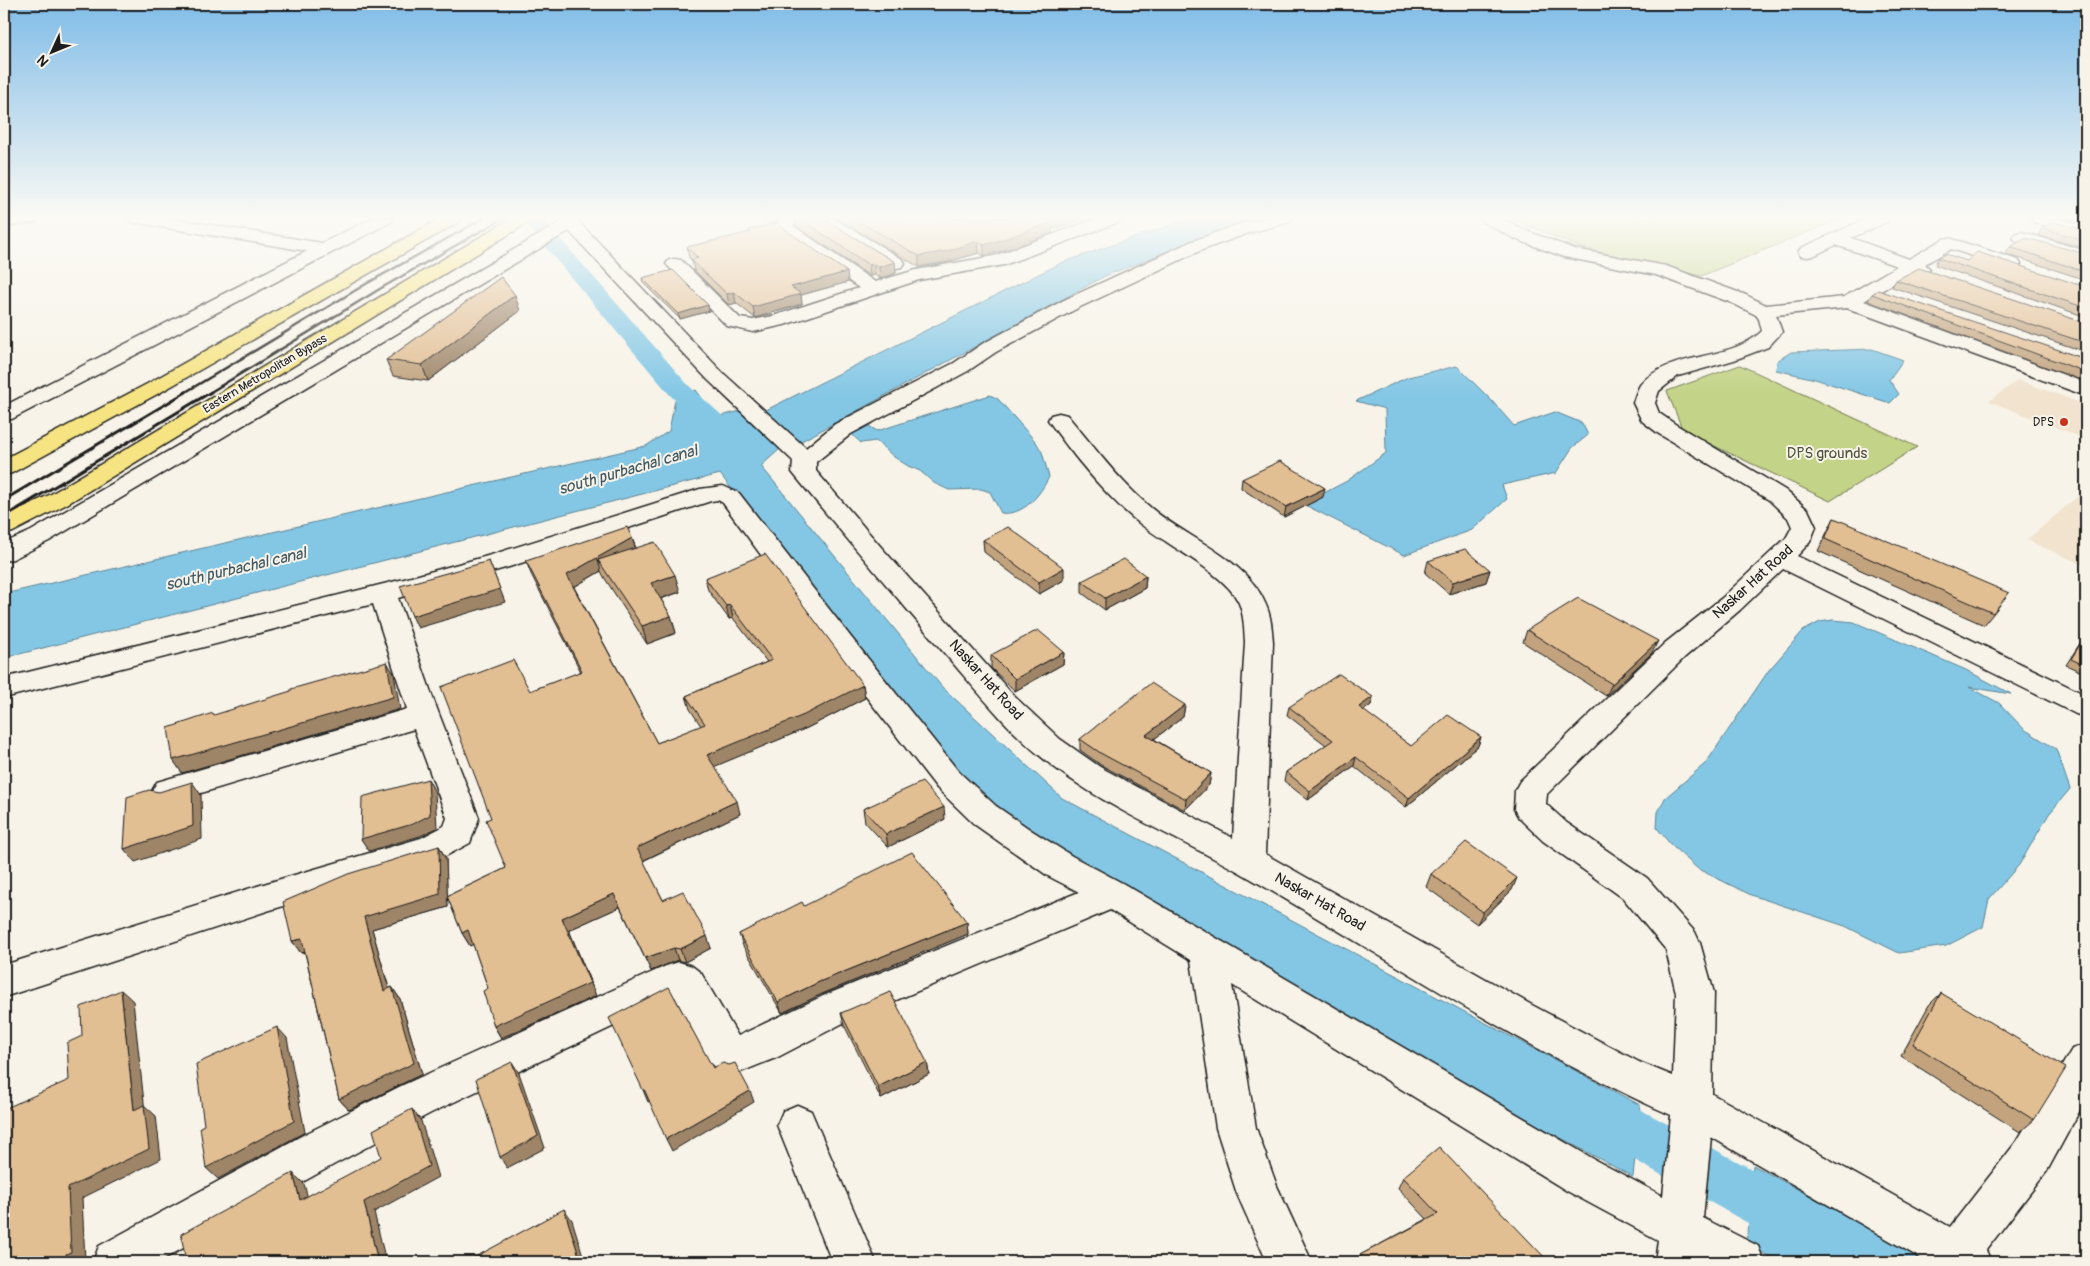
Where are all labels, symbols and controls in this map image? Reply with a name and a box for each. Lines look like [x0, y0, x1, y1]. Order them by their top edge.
north arrow [28, 28, 78, 78]
text: N [34, 51, 52, 70]
street label: Eastern Metropolitan Bypass [200, 331, 330, 417]
place label: DPS [2033, 415, 2054, 430]
marker: DPS [2058, 416, 2070, 428]
water label: south purbachal canal [556, 440, 702, 499]
park label: DPS grounds [1787, 444, 1868, 463]
street label: Naskar Hat Road [1709, 541, 1797, 623]
water label: south purbachal canal [164, 543, 310, 595]
street label: Naskar Hat Road [945, 636, 1027, 724]
street label: Naskar Hat Road [1271, 868, 1369, 936]

